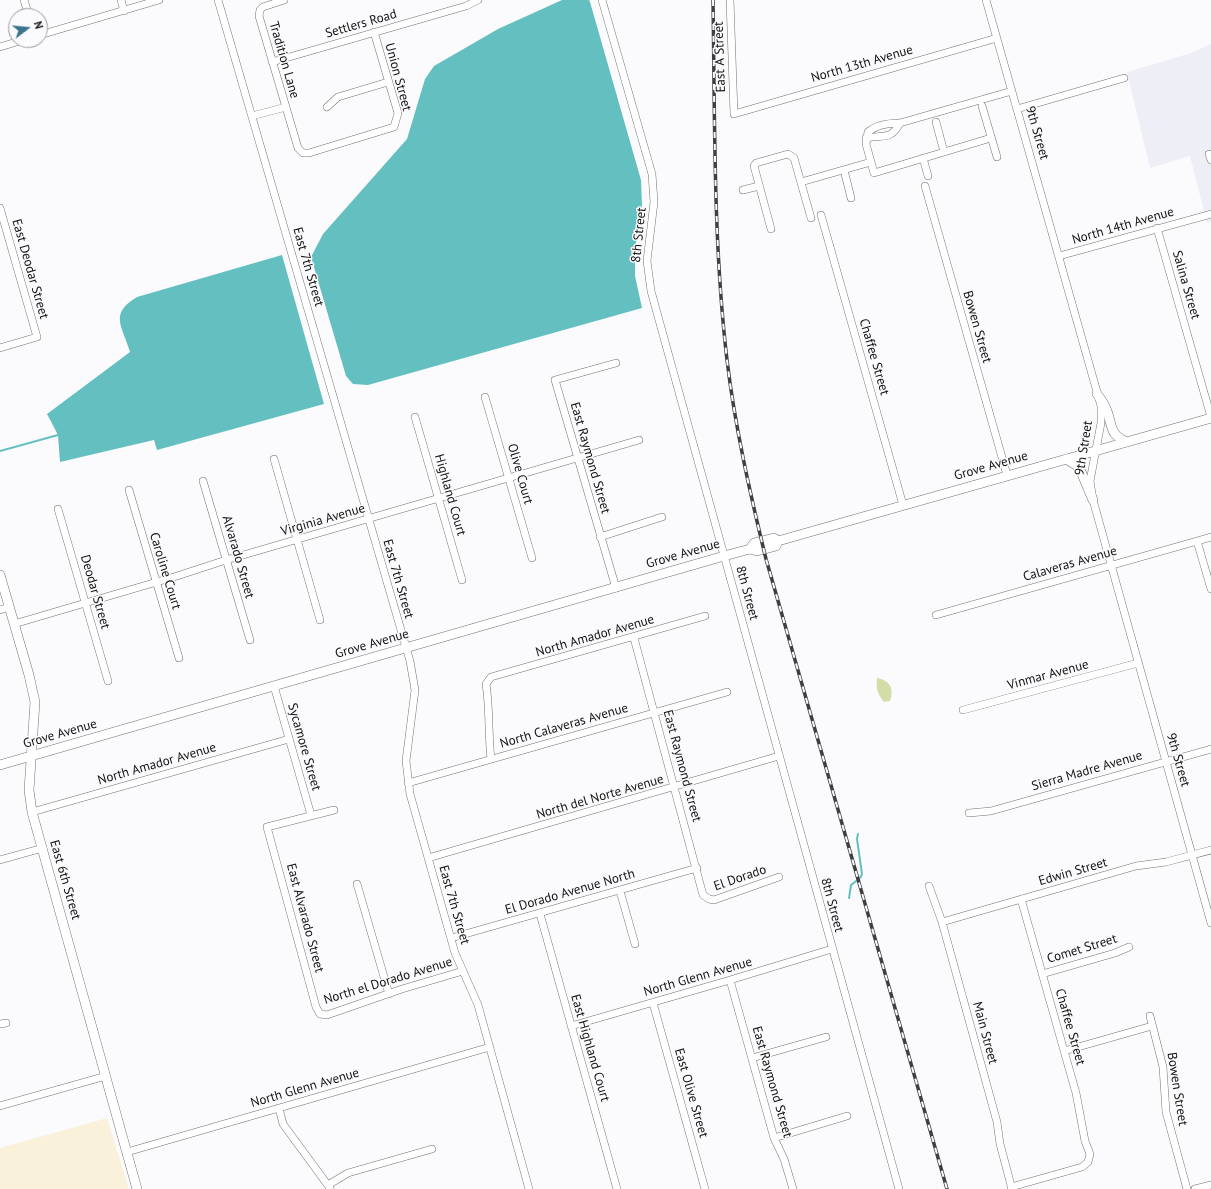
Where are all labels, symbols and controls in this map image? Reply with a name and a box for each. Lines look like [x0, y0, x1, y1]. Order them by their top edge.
street label: Settlers Road [323, 6, 399, 42]
north arrow [8, 8, 48, 48]
text: N [31, 20, 46, 30]
street label: Tradition Lane [266, 20, 302, 100]
street label: East A Street [711, 21, 729, 93]
street label: Union Street [381, 41, 415, 113]
street label: North 13th Avenue [809, 42, 915, 86]
street label: 9th Street [1022, 104, 1052, 162]
street label: North 14th Avenue [1070, 204, 1176, 248]
street label: 8th Street [628, 207, 650, 263]
street label: East Deodar Street [8, 217, 52, 321]
street label: East 7th Street [289, 226, 327, 308]
street label: Salina Street [1169, 249, 1203, 321]
street label: Bowen Street [959, 289, 995, 365]
street label: Chaffee Street [856, 317, 892, 397]
street label: East Raymond Street [567, 400, 613, 516]
street label: 9th Street [1072, 419, 1096, 477]
street label: Olive Court [504, 442, 536, 506]
street label: Grove Avenue [952, 448, 1030, 484]
street label: Highland Court [431, 452, 469, 538]
street label: Virginia Avenue [279, 501, 367, 539]
street label: Alvarado Street [219, 514, 257, 600]
street label: Caroline Court [146, 531, 184, 611]
street label: Grove Avenue [644, 536, 722, 572]
street label: East 7th Street [379, 538, 417, 620]
street label: Calaveras Avenue [1021, 543, 1119, 585]
street label: Deodar Street [77, 553, 113, 631]
street label: 8th Street [732, 564, 762, 622]
street label: North Amador Avenue [534, 612, 656, 660]
street label: Grove Avenue [333, 626, 411, 662]
street label: Vinmar Avenue [1006, 657, 1090, 693]
street label: North Calaveras Avenue [498, 700, 630, 752]
street label: Sycamore Street [284, 701, 324, 793]
street label: East Raymond Street [660, 708, 704, 824]
street label: Grove Avenue [21, 716, 99, 752]
street label: 9th Street [1163, 731, 1193, 789]
street label: North Amador Avenue [96, 740, 218, 788]
street label: Sierra Madre Avenue [1030, 748, 1144, 794]
street label: North del Norte Avenue [534, 771, 666, 823]
street label: East 6th Street [46, 838, 84, 922]
street label: Edwin Street [1037, 855, 1109, 889]
street label: East Alvarado Street [283, 862, 327, 974]
street label: El Dorado [712, 862, 768, 894]
street label: East 7th Street [435, 864, 473, 946]
street label: El Dorado Avenue North [503, 866, 637, 918]
street label: 8th Street [817, 876, 847, 934]
street label: Comet Street [1045, 931, 1119, 967]
street label: North el Dorado Avenue [322, 954, 454, 1008]
street label: North Glenn Avenue [642, 954, 754, 1000]
street label: Chaffee Street [1052, 987, 1088, 1067]
street label: East Highland Court [567, 992, 613, 1104]
street label: Main Street [969, 1000, 1001, 1066]
street label: East Raymond Street [749, 1024, 795, 1140]
street label: East Olive Street [671, 1046, 711, 1140]
street label: Bowen Street [1163, 1051, 1191, 1127]
street label: North Glenn Avenue [249, 1065, 361, 1111]

